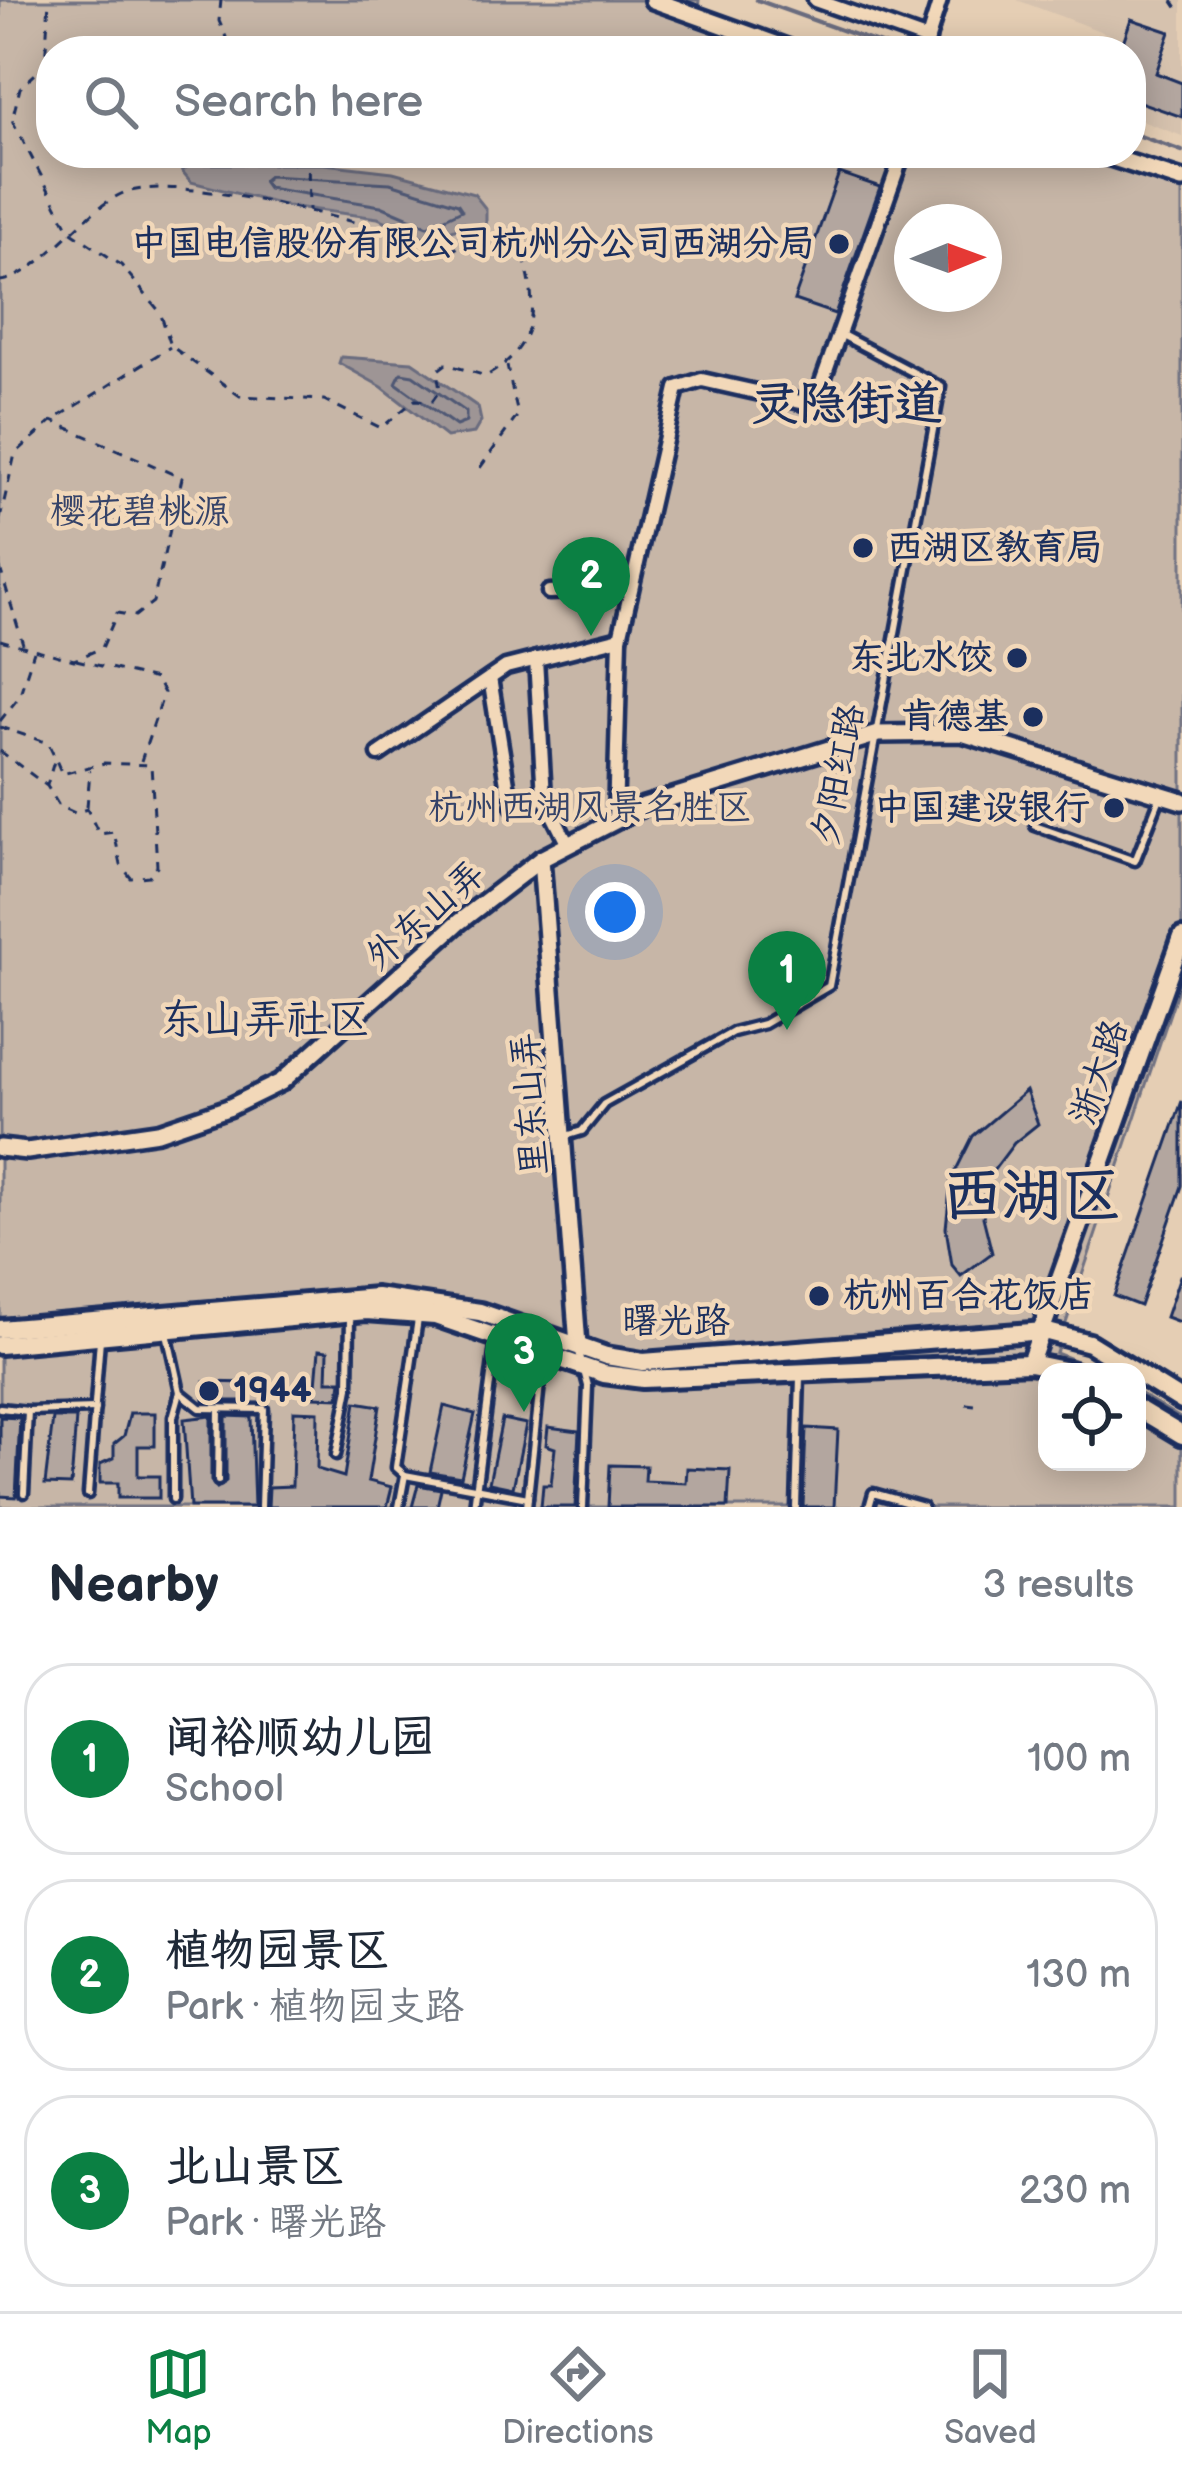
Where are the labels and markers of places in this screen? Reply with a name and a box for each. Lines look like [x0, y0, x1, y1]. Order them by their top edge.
place label: 中国电信股份有限公司杭州分公司西湖分局 [131, 223, 815, 266]
marker: 中国电信股份有限公司杭州分公司西湖分局 [826, 231, 852, 257]
place label: 西湖区教育局 [887, 527, 1103, 570]
marker: 西湖区教育局 [850, 535, 876, 561]
pin: 2 [552, 537, 630, 636]
place label: 东北水饺 [849, 637, 993, 680]
marker: 东北水饺 [1004, 645, 1030, 671]
place label: 肯德基 [901, 696, 1009, 739]
marker: 肯德基 [1020, 704, 1046, 730]
place label: 中国建设银行 [874, 787, 1090, 830]
marker: 中国建设银行 [1101, 795, 1127, 821]
pin: 1 [748, 931, 826, 1030]
place label: 杭州百合花饭店 [843, 1275, 1095, 1318]
marker: 杭州百合花饭店 [806, 1283, 832, 1309]
pin: 3 [485, 1313, 563, 1412]
place label: 1944 [233, 1370, 312, 1413]
marker: 1944 [196, 1378, 222, 1404]

